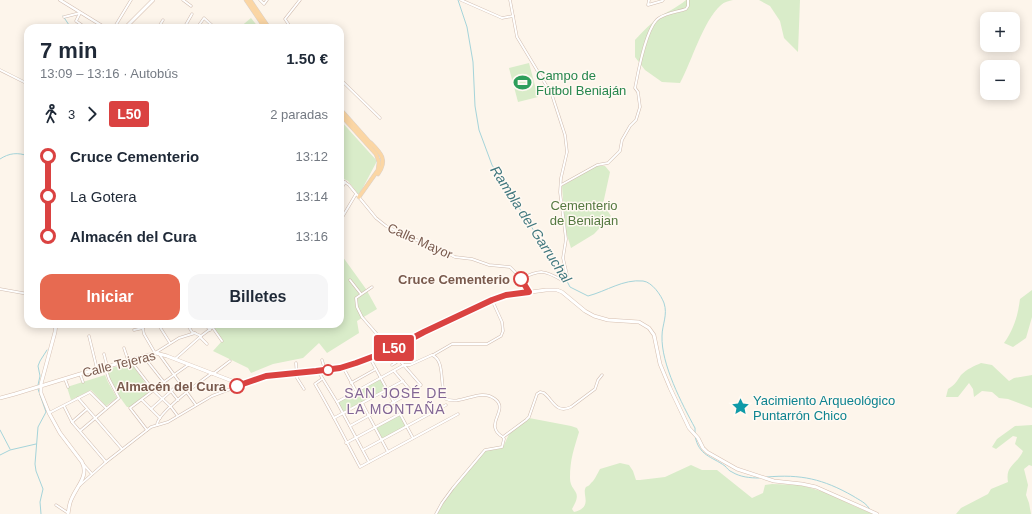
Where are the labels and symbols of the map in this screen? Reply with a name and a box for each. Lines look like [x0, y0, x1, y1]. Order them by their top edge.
place label: Campo de Fútbol Beniaján [536, 68, 626, 98]
sports icon: Campo de Fútbol Beniaján [513, 72, 533, 92]
water label: Rambla del Garruchal [487, 163, 575, 286]
park label: Cementerio de Beniajan [550, 198, 618, 228]
street label: Calle Mayor [385, 220, 455, 262]
marker: Cruce Cementerio [513, 271, 529, 287]
place label: Cruce Cementerio [398, 272, 510, 287]
line badge: L50 [371, 335, 417, 361]
street label: Calle Tejeras [81, 348, 158, 380]
unlabelled marker [322, 364, 334, 376]
marker: Almacén del Cura [229, 378, 245, 394]
place label: Almacén del Cura [116, 379, 227, 394]
district label: SAN JOSÉ DE LA MONTAÑA [344, 385, 448, 417]
place label: Yacimiento Arqueológico Puntarrón Chico [753, 393, 895, 423]
place icon: Yacimiento Arqueológico Puntarrón Chico [730, 397, 750, 417]

